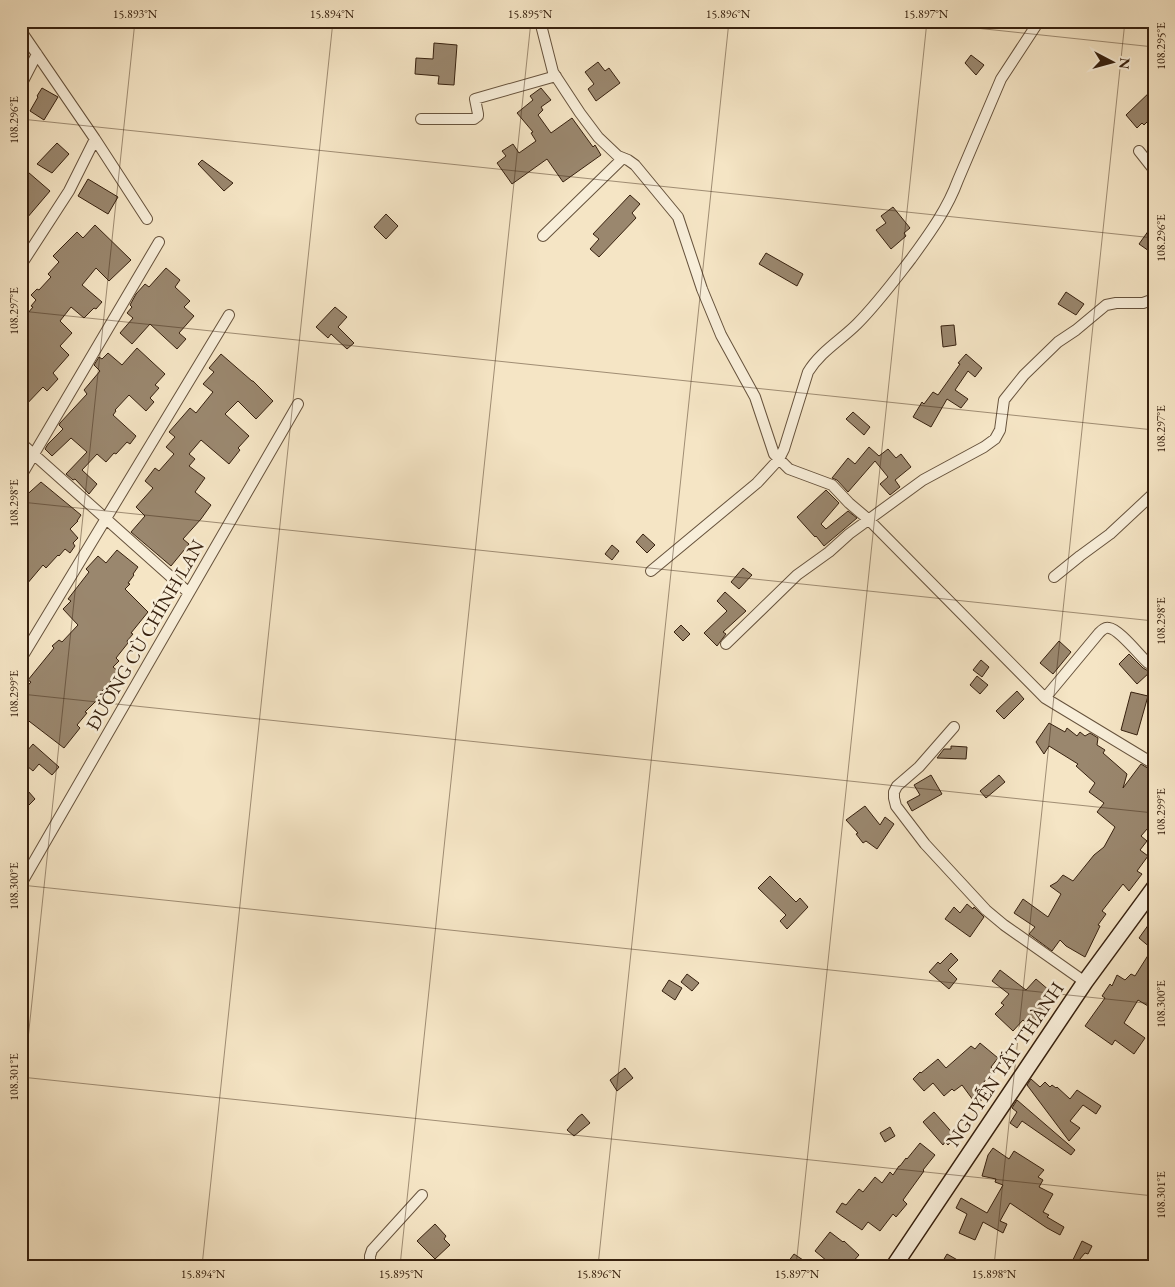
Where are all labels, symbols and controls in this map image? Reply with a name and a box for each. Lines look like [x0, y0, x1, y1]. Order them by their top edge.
text: 15.893°N [113, 6, 158, 22]
text: 15.894°N [310, 6, 355, 22]
text: 15.895°N [508, 6, 553, 22]
text: 15.896°N [706, 6, 751, 22]
text: 15.897°N [904, 6, 949, 22]
text: 108.295°E [1153, 22, 1169, 70]
north arrow [1088, 38, 1138, 88]
text: N [1115, 57, 1134, 71]
text: 108.296°E [6, 96, 22, 144]
text: 108.296°E [1153, 214, 1169, 262]
text: 108.297°E [6, 287, 22, 335]
text: 108.297°E [1153, 405, 1169, 453]
text: 108.298°E [6, 479, 22, 527]
street label: ĐƯỜNG CÙ CHÍNH LAN [80, 535, 210, 735]
text: 108.298°E [1153, 597, 1169, 645]
text: 108.299°E [6, 670, 22, 718]
text: 108.299°E [1153, 788, 1169, 836]
text: 108.300°E [6, 862, 22, 910]
street label: NGUYỄN TẤT THÀNH [941, 977, 1069, 1151]
text: 108.300°E [1153, 980, 1169, 1028]
text: 108.301°E [6, 1053, 22, 1101]
text: 108.301°E [1153, 1171, 1169, 1219]
text: 15.894°N [181, 1266, 226, 1282]
text: 15.895°N [379, 1266, 424, 1282]
text: 15.896°N [577, 1266, 622, 1282]
text: 15.897°N [775, 1266, 820, 1282]
text: 15.898°N [972, 1266, 1017, 1282]

